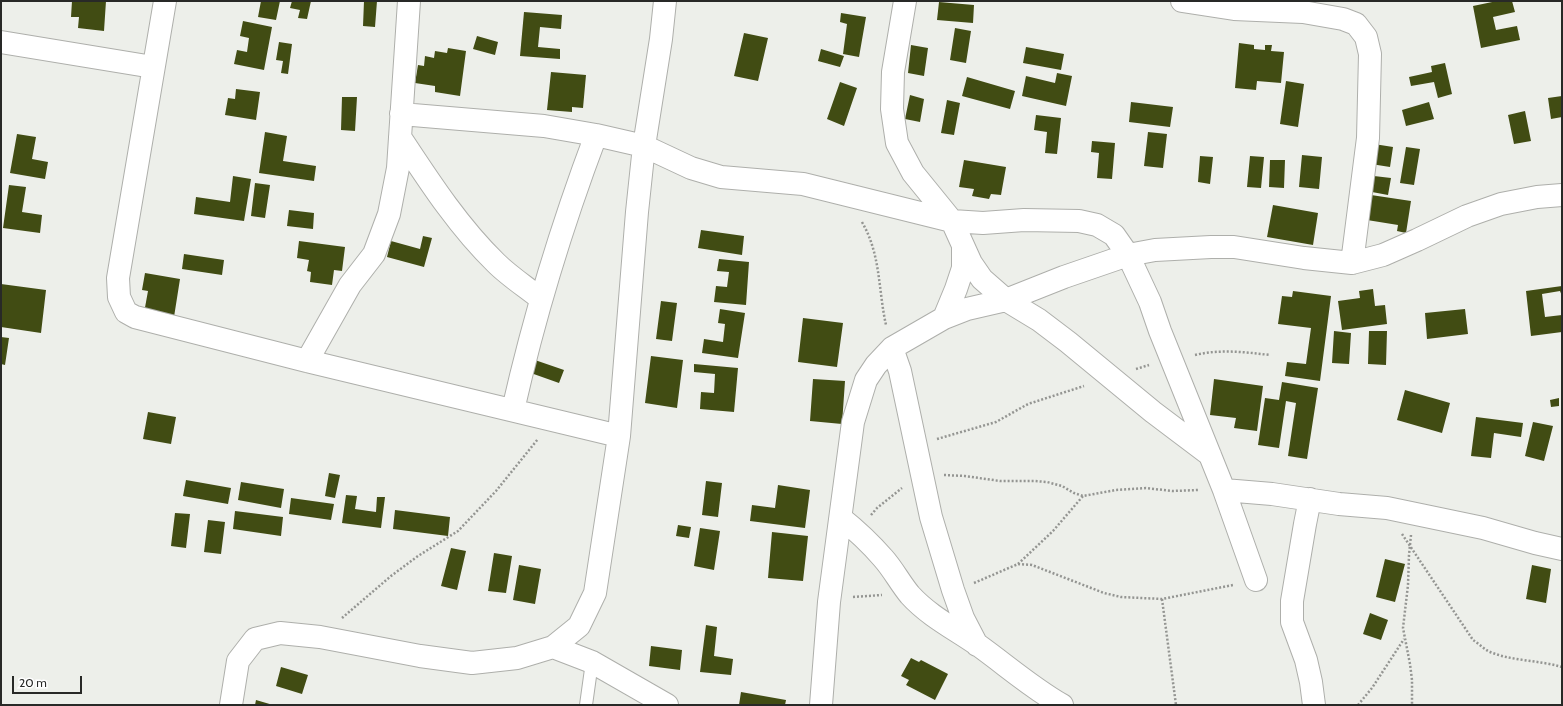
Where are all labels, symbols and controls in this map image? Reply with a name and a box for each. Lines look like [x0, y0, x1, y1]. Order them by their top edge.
scale bar [14, 668, 84, 694]
text: 20 m [19, 675, 47, 690]

